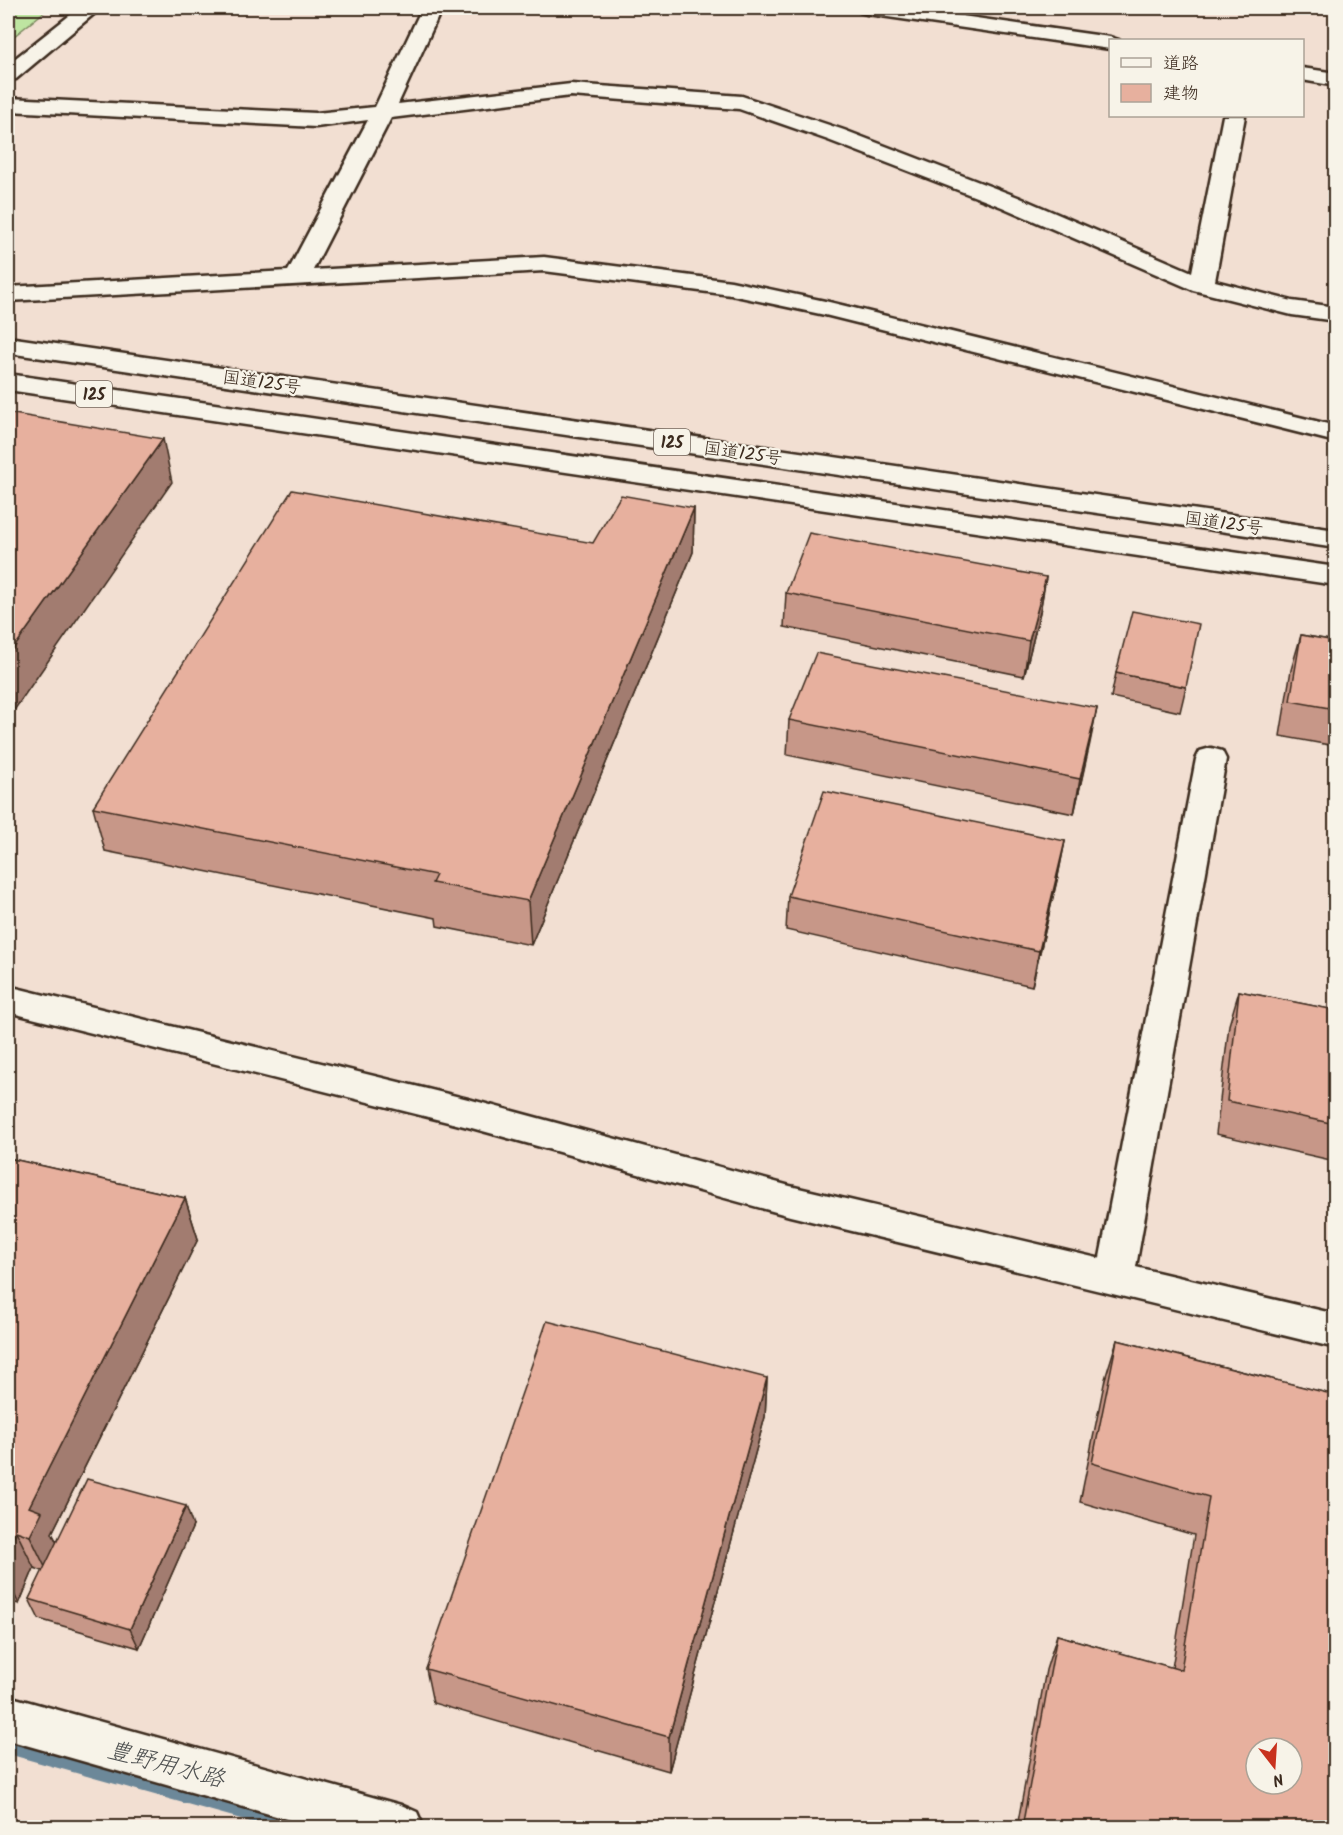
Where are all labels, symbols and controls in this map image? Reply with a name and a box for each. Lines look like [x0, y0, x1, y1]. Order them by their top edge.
legend [1109, 39, 1304, 117]
text: 道路 [1163, 50, 1199, 79]
text: 建物 [1163, 80, 1199, 109]
street label: 国道125号 [220, 364, 303, 403]
road number: 125 [76, 381, 112, 407]
road number: 125 [654, 429, 690, 455]
street label: 国道125号 [701, 435, 784, 474]
street label: 国道125号 [1182, 505, 1265, 544]
water label: 豊野用水路 [103, 1731, 231, 1800]
north arrow [1244, 1736, 1304, 1796]
text: N [1269, 1765, 1286, 1792]

